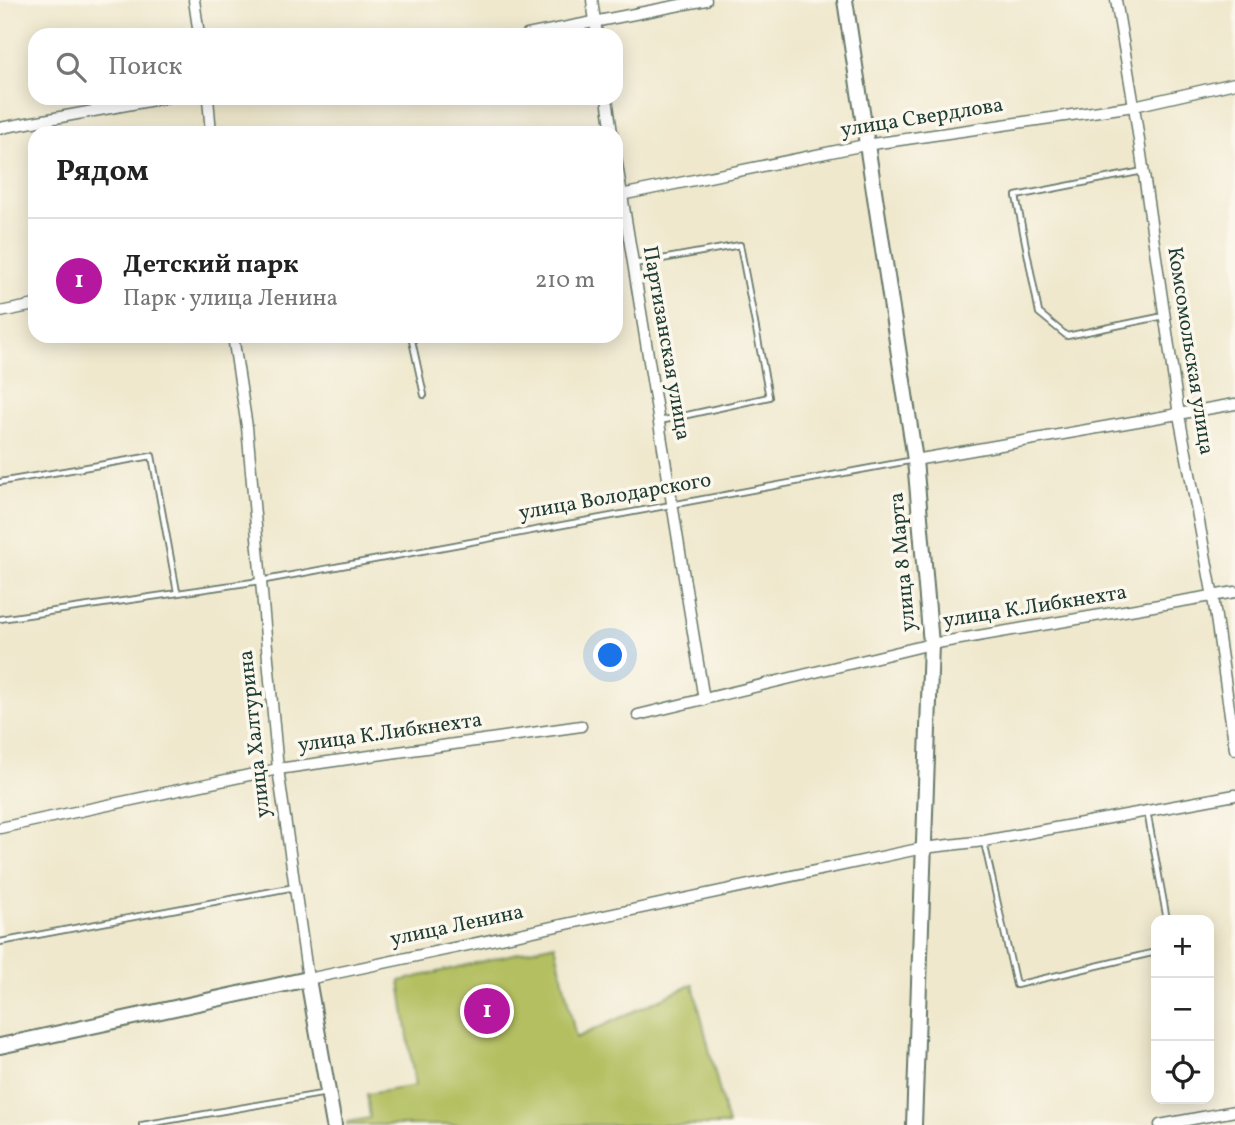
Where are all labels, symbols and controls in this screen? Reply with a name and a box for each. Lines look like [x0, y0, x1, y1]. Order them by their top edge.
search box [28, 28, 623, 105]
icon: search [52, 48, 90, 86]
text: Поиск [108, 49, 182, 85]
street label: улица Свердлова [838, 91, 1006, 145]
text: Рядом [56, 151, 149, 193]
street label: Партизанская улица [635, 243, 697, 443]
street label: Комсомольская улица [1159, 245, 1221, 457]
text: Детский парк [123, 247, 299, 283]
text: 1 [74, 265, 84, 297]
text: 210 m [535, 265, 595, 297]
text: Парк · улица Ленина [123, 283, 338, 315]
street label: улица Володарского [517, 466, 713, 528]
street label: улица 8 Марта [882, 491, 924, 633]
street label: улица К.Либкнехта [941, 578, 1129, 636]
your location [593, 638, 627, 672]
street label: улица Халтурина [232, 649, 278, 819]
street label: улица К.Либкнехта [296, 706, 484, 760]
street label: улица Ленина [388, 898, 526, 954]
map controls [1151, 915, 1214, 1104]
button: + [1151, 915, 1214, 978]
button: − [1151, 978, 1214, 1041]
pin: 1 [464, 985, 510, 1037]
button: locate [1151, 1041, 1214, 1104]

